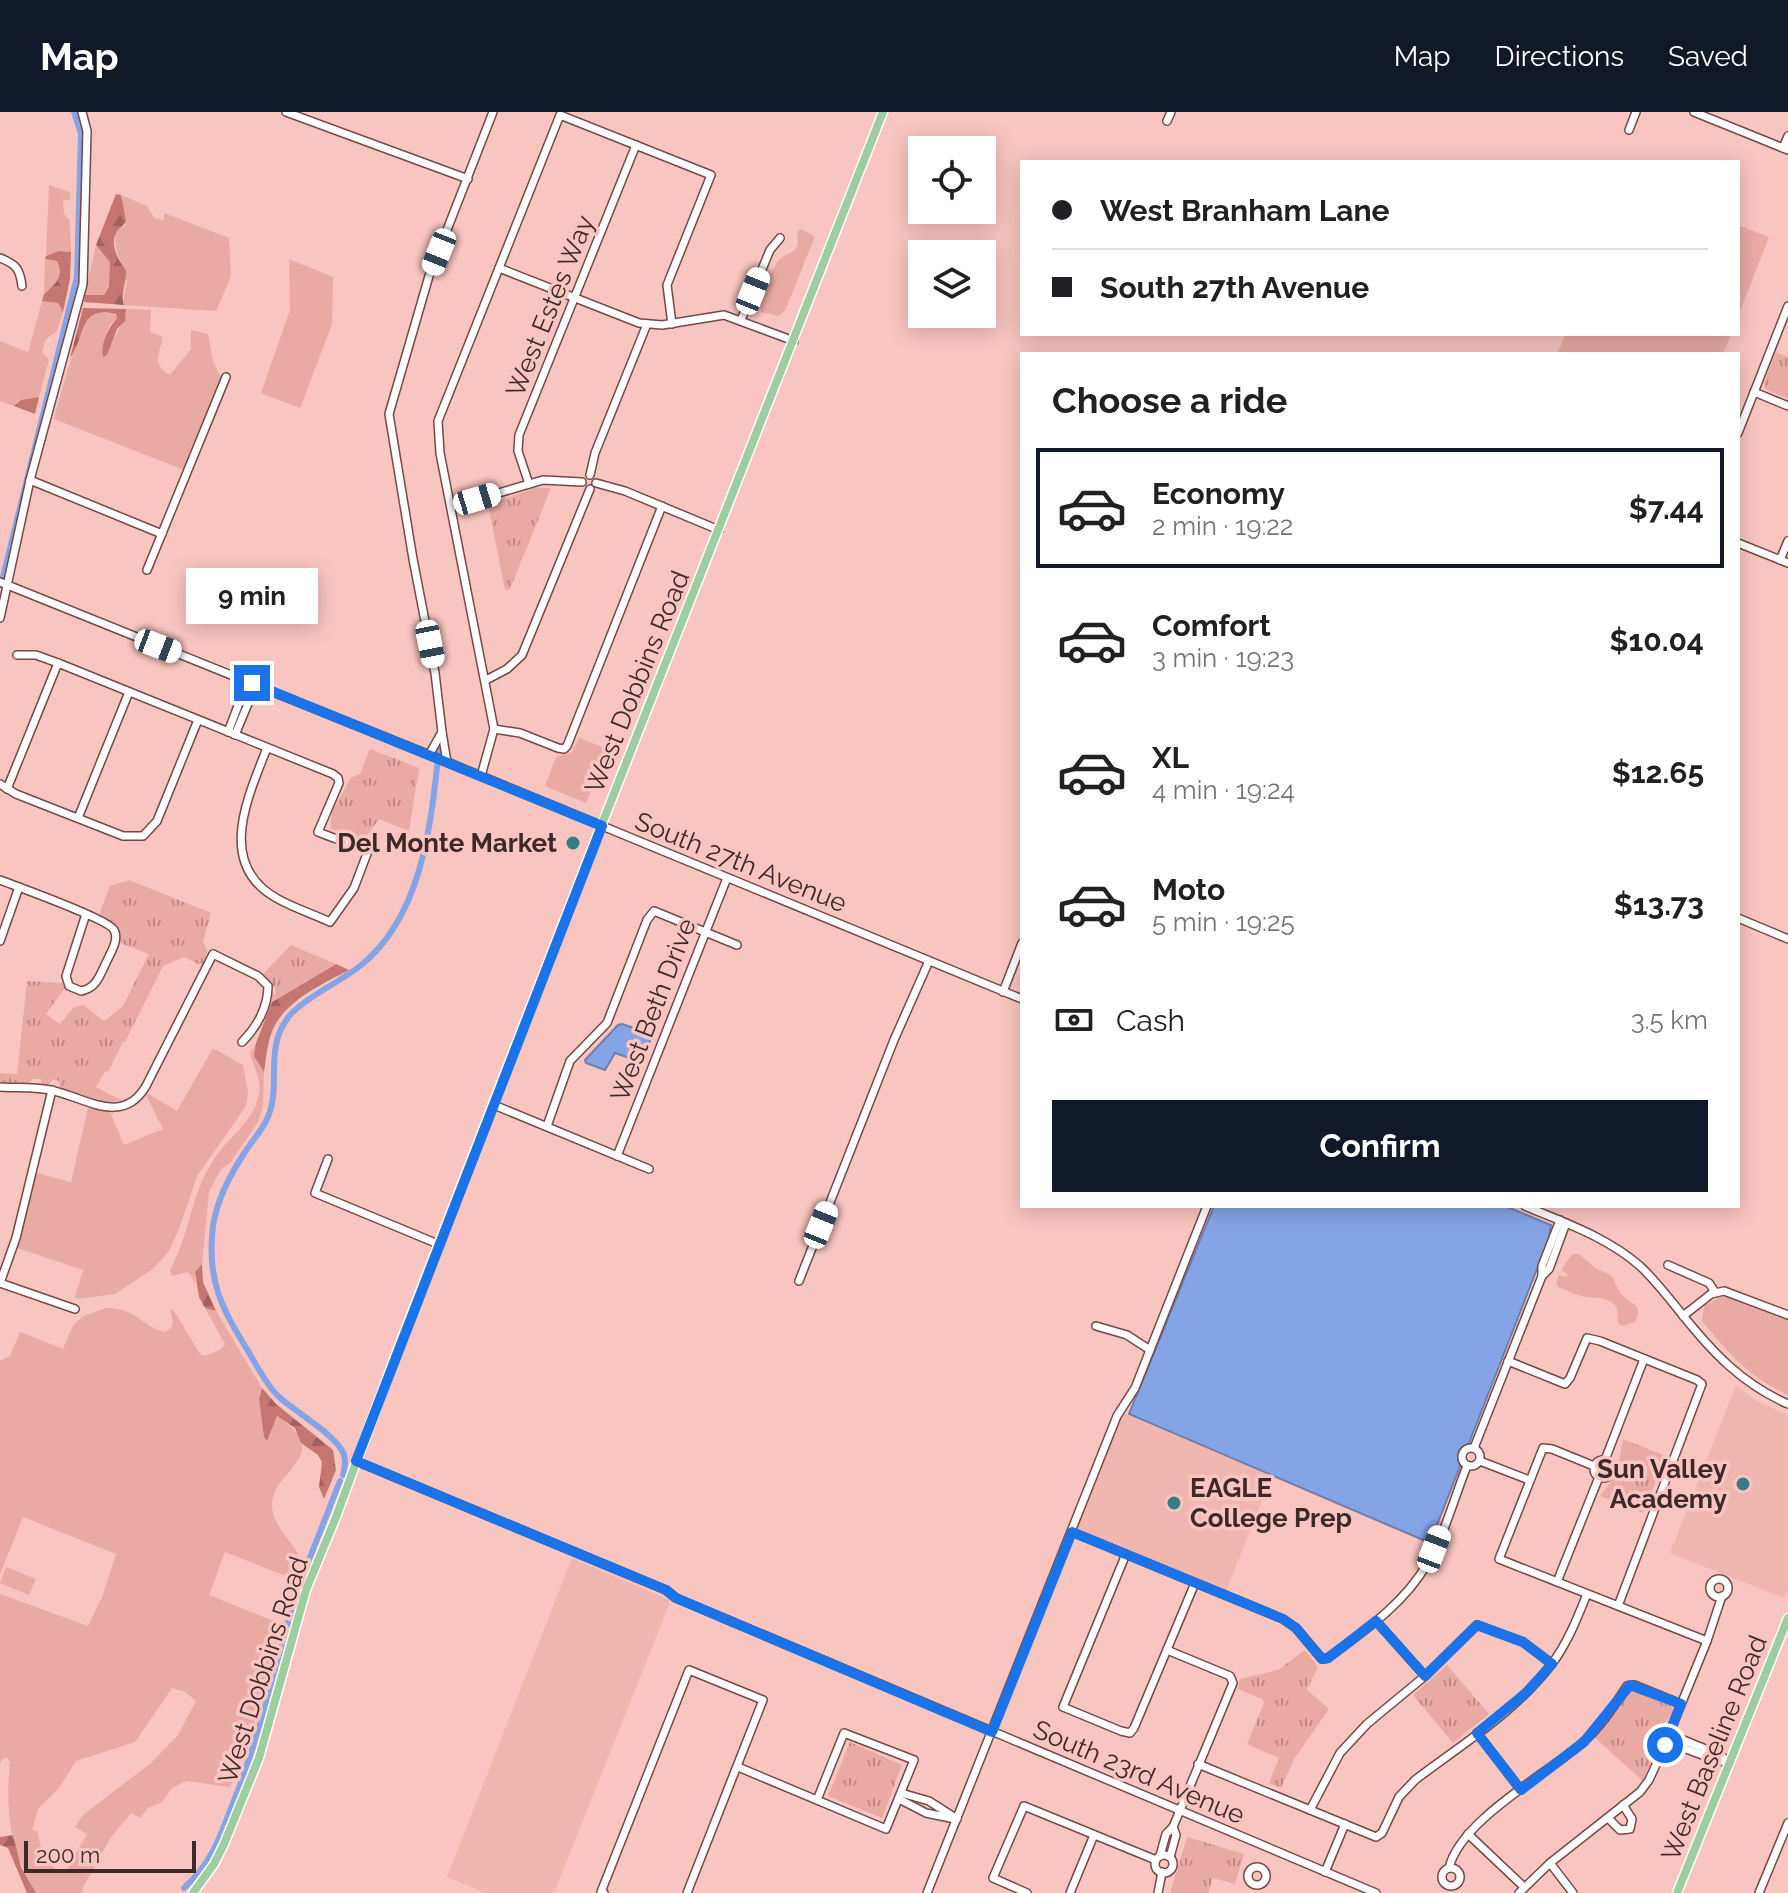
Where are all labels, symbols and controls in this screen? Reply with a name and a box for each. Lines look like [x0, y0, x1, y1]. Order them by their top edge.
text: Map [40, 34, 119, 79]
text: Map [1394, 40, 1451, 73]
text: Directions [1495, 40, 1624, 73]
text: Saved [1668, 40, 1748, 73]
map controls [908, 136, 996, 328]
button: locate [908, 136, 996, 224]
text: West Branham Lane [1100, 193, 1390, 228]
street label: West Estes Way [500, 211, 600, 401]
car [419, 225, 459, 279]
button: layers [908, 240, 996, 328]
car [733, 264, 773, 318]
text: South 27th Avenue [1100, 270, 1369, 305]
text: Choose a ride [1052, 379, 1287, 421]
icon: car [1056, 472, 1128, 544]
text: Economy [1152, 476, 1285, 511]
car [451, 481, 503, 517]
text: $7.44 [1629, 491, 1704, 526]
text: 2 min · 19:22 [1152, 511, 1293, 541]
street label: West Dobbins Road [579, 566, 695, 798]
callout: 9 min [186, 567, 318, 623]
text: 9 min [218, 581, 286, 611]
icon: car [1056, 604, 1128, 676]
text: Comfort [1152, 608, 1271, 643]
car [414, 618, 446, 670]
text: $10.04 [1609, 623, 1704, 658]
car [131, 626, 185, 666]
text: 3 min · 19:23 [1152, 643, 1294, 673]
route end [234, 665, 270, 701]
icon: car [1056, 736, 1128, 808]
text: XL [1152, 740, 1189, 775]
text: $12.65 [1612, 755, 1704, 790]
text: 4 min · 19:24 [1152, 775, 1295, 805]
street label: South 27th Avenue [631, 806, 851, 918]
place label: Del Monte Market [337, 828, 557, 858]
marker: Del Monte Market [564, 834, 582, 852]
icon: car [1056, 868, 1128, 940]
text: Moto [1152, 872, 1225, 907]
text: $13.73 [1614, 887, 1704, 922]
text: 5 min · 19:25 [1152, 907, 1295, 937]
street label: West Beth Drive [604, 914, 702, 1106]
icon: cash [1052, 998, 1096, 1042]
text: Cash [1116, 1003, 1185, 1038]
text: 3.5 km [1631, 1005, 1708, 1035]
button: Confirm [1052, 1100, 1708, 1192]
car [801, 1198, 841, 1252]
place label: Sun Valley Academy [1597, 1454, 1727, 1514]
place label: EAGLE College Prep [1190, 1473, 1352, 1533]
marker: Sun Valley Academy [1734, 1475, 1752, 1493]
marker: EAGLE College Prep [1165, 1494, 1183, 1512]
car [1414, 1522, 1454, 1576]
street label: West Dobbins Road [212, 1553, 314, 1787]
street label: West Baseline Road [1655, 1631, 1773, 1865]
street label: South 23rd Avenue [1029, 1714, 1249, 1830]
route start [1647, 1727, 1683, 1763]
scale bar [24, 1837, 196, 1873]
text: 200 m [36, 1842, 100, 1868]

